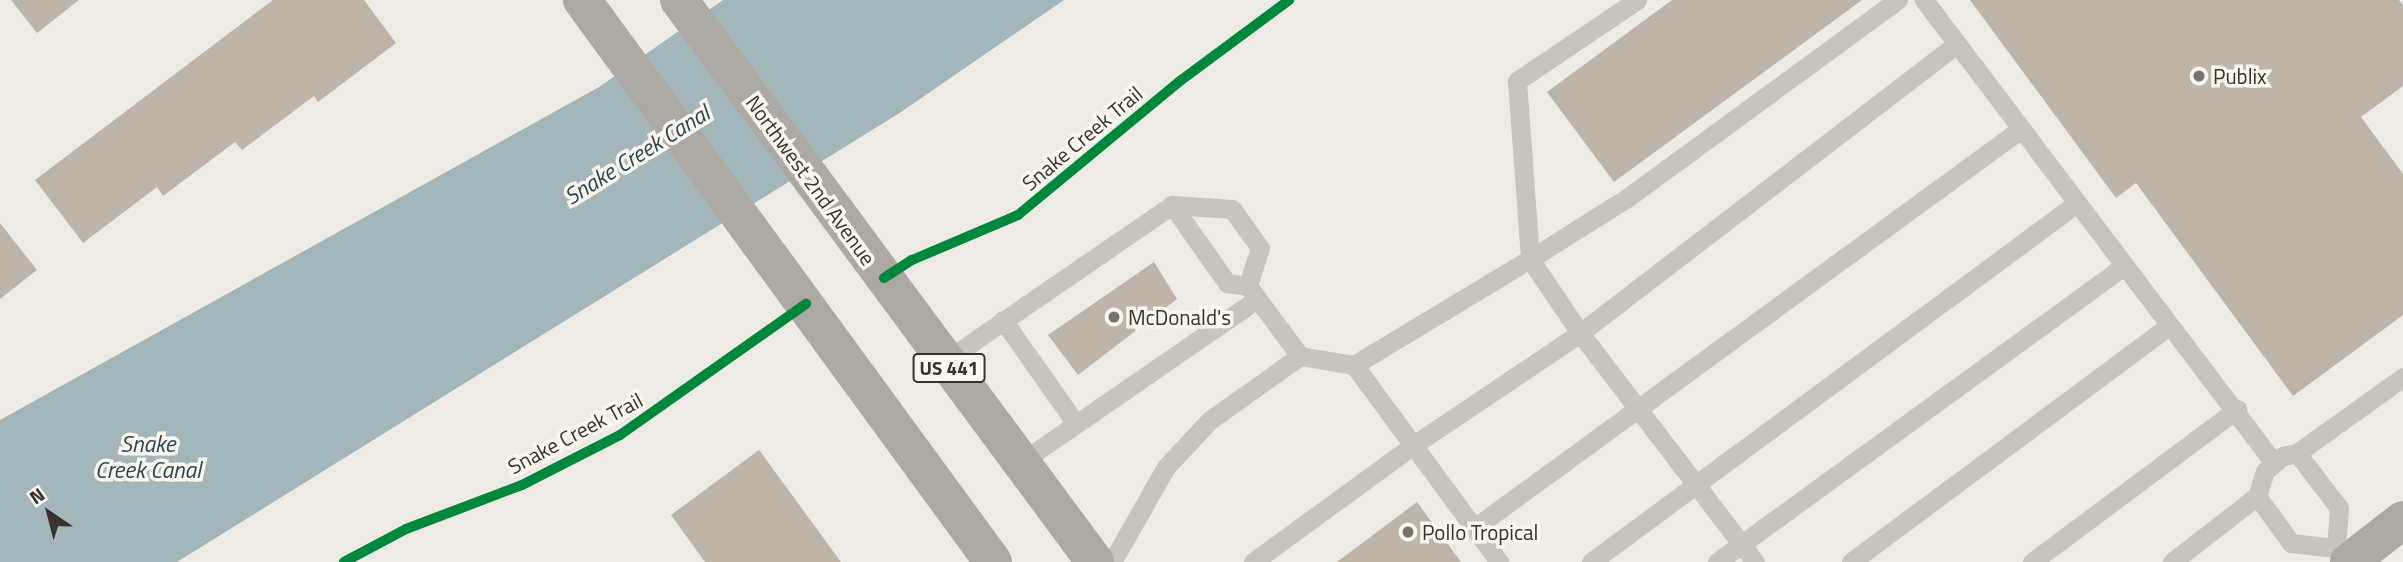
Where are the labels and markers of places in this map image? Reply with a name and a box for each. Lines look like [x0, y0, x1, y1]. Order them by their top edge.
place label: Publix [2213, 63, 2267, 89]
marker: Publix [2191, 68, 2207, 84]
place label: McDonald's [1128, 304, 1231, 330]
marker: McDonald's [1106, 309, 1122, 325]
place label: Pollo Tropical [1422, 519, 1538, 545]
marker: Pollo Tropical [1400, 524, 1416, 540]

